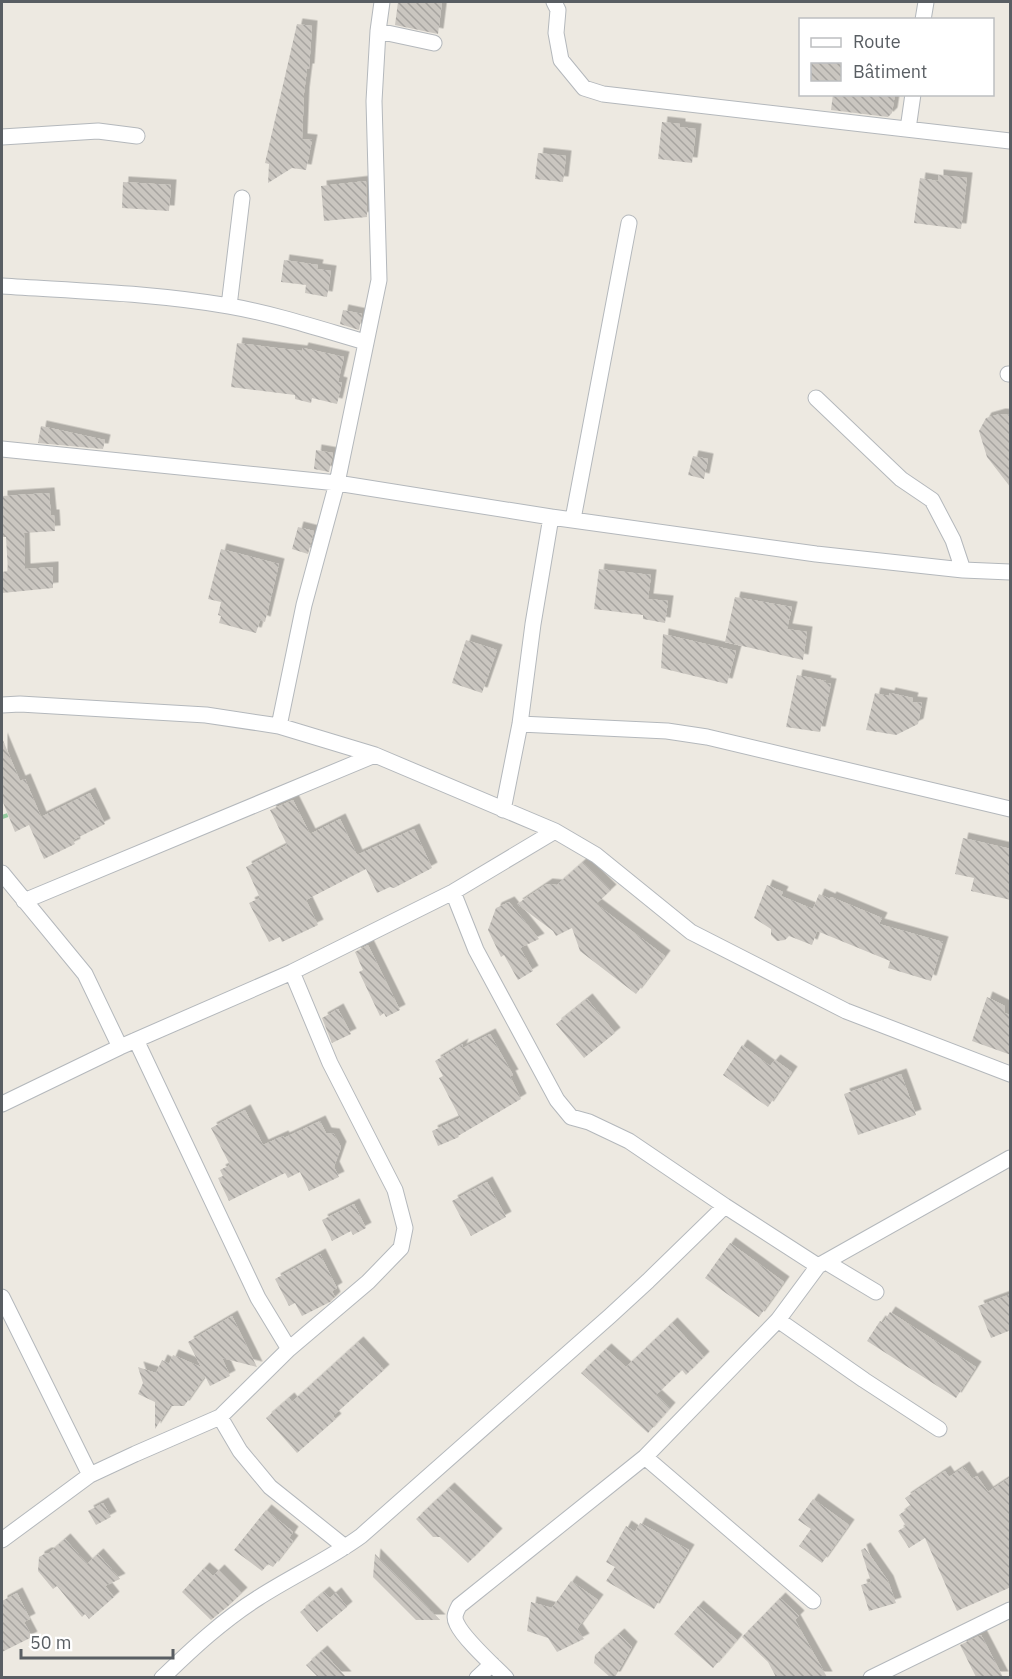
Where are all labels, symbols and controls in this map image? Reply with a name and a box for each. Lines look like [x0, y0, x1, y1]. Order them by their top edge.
legend [799, 18, 994, 96]
text: Route [853, 30, 901, 53]
text: Bâtiment [853, 60, 927, 83]
scale bar [21, 1622, 172, 1660]
text: 50 m [30, 1631, 72, 1654]

